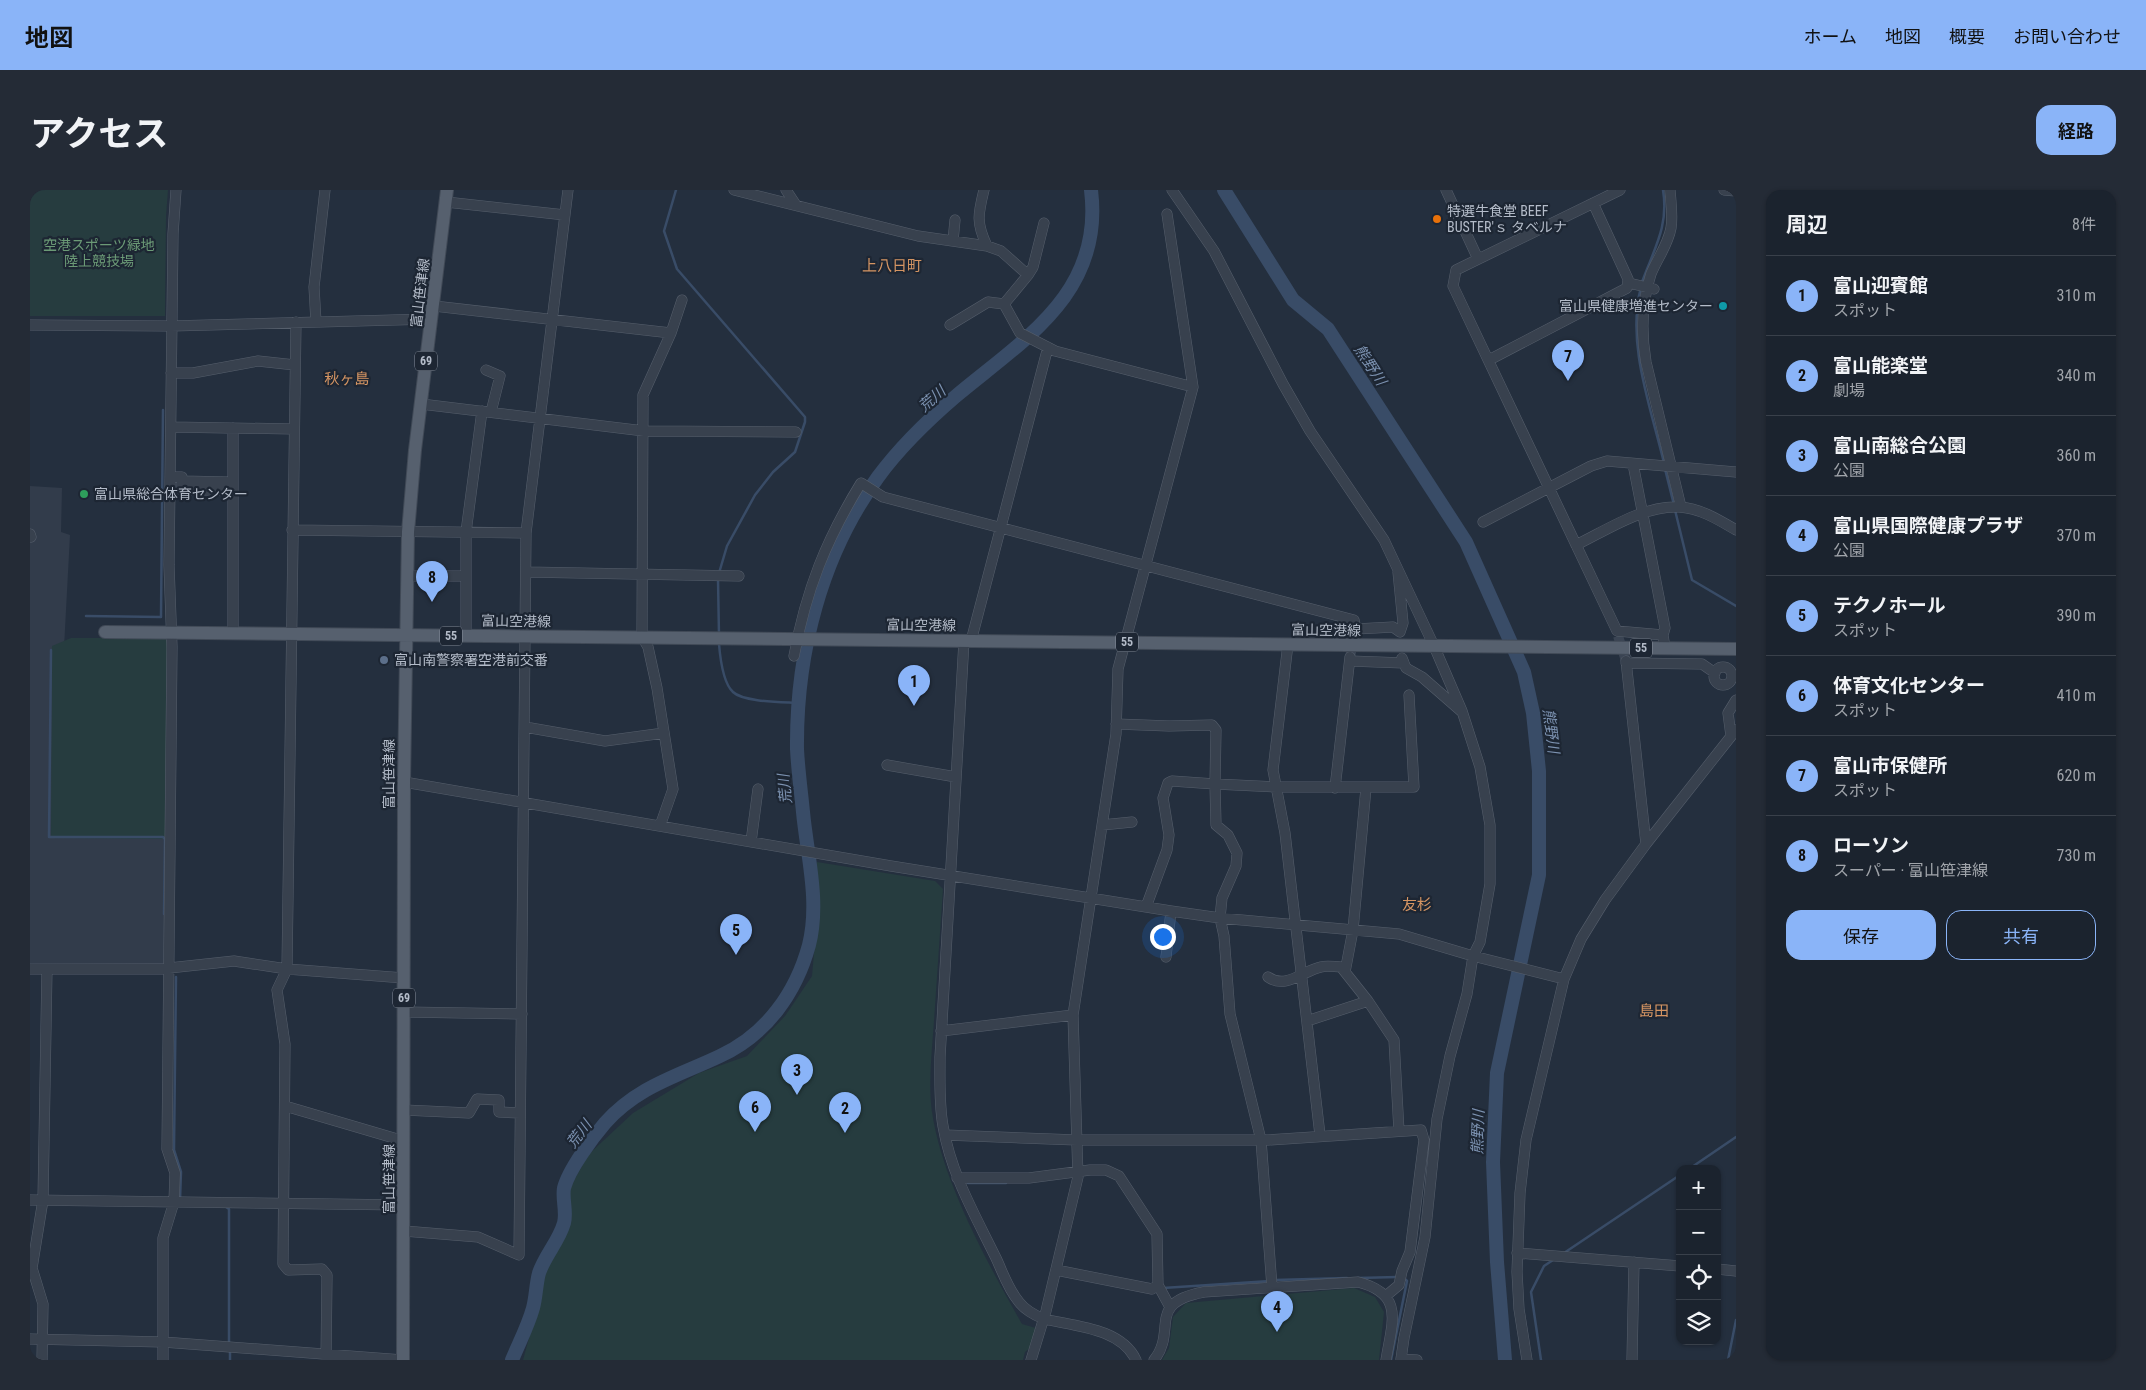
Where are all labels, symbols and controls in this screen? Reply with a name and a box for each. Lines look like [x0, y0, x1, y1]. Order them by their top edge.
text: 地図 [25, 24, 73, 52]
text: ホーム [1804, 26, 1857, 47]
text: 地図 [1885, 26, 1921, 47]
text: 概要 [1949, 26, 1985, 47]
text: お問い合わせ [2013, 26, 2121, 47]
button: 経路 [2036, 105, 2116, 155]
text: アクセス [30, 114, 168, 155]
place label: 特選牛食堂 BEEF BUSTER'ｓ タベルナ [1447, 203, 1567, 235]
marker: 特選牛食堂 BEEF BUSTER'ｓ タベルナ [1431, 213, 1443, 225]
text: 周辺 [1786, 213, 1828, 237]
text: 8件 [2072, 215, 2096, 234]
park label: 空港スポーツ緑地 陸上競技場 [43, 237, 155, 269]
street label: 富山笹津線 [408, 257, 432, 329]
district label: 上八日町 [862, 257, 922, 275]
text: 富山迎賓館 [1833, 274, 1928, 297]
text: 1 [1798, 286, 1806, 305]
text: 310 m [2057, 286, 2096, 305]
place label: 富山県健康増進センター [1559, 298, 1713, 314]
marker: 富山県健康増進センター [1717, 300, 1729, 312]
text: スポット [1833, 301, 1897, 320]
pin: 7 [1552, 340, 1584, 381]
water label: 熊野川 [1350, 341, 1391, 390]
road number: 69 [415, 352, 437, 370]
text: 富山能楽堂 [1833, 354, 1928, 377]
text: 2 [1798, 366, 1806, 385]
text: 340 m [2057, 366, 2096, 385]
district label: 秋ヶ島 [324, 370, 370, 388]
water label: 荒川 [915, 381, 951, 416]
text: 劇場 [1833, 381, 1865, 400]
text: 富山南総合公園 [1833, 434, 1966, 457]
text: 3 [1798, 446, 1806, 465]
text: 360 m [2057, 446, 2096, 465]
text: 公園 [1833, 461, 1865, 480]
place label: 富山県総合体育センター [94, 486, 248, 502]
marker: 富山県総合体育センター [78, 488, 90, 500]
text: 富山県国際健康プラザ [1833, 514, 2023, 537]
text: 4 [1798, 526, 1806, 545]
text: 370 m [2057, 526, 2096, 545]
text: 公園 [1833, 541, 1865, 560]
pin: 8 [416, 561, 448, 602]
text: テクノホール [1833, 594, 1946, 617]
text: 5 [1798, 606, 1806, 625]
text: 390 m [2057, 606, 2096, 625]
street label: 富山空港線 [481, 612, 551, 630]
street label: 富山空港線 [886, 616, 956, 634]
street label: 富山空港線 [1291, 621, 1361, 639]
text: スポット [1833, 621, 1897, 640]
road number: 55 [440, 626, 462, 646]
road number: 55 [1116, 632, 1138, 652]
road number: 55 [1630, 638, 1652, 658]
place label: 富山南警察署空港前交番 [394, 652, 548, 668]
marker: 富山南警察署空港前交番 [378, 654, 390, 666]
pin: 1 [898, 665, 930, 706]
text: 体育文化センター [1833, 674, 1985, 697]
text: 6 [1798, 686, 1806, 705]
text: 410 m [2057, 686, 2096, 705]
text: スポット [1833, 701, 1897, 720]
water label: 熊野川 [1539, 708, 1563, 756]
street label: 富山笹津線 [381, 739, 397, 809]
text: 富山市保健所 [1833, 754, 1947, 777]
text: 7 [1798, 766, 1806, 785]
text: 620 m [2057, 766, 2096, 785]
water label: 荒川 [774, 771, 796, 805]
text: スポット [1833, 781, 1897, 800]
text: ローソン [1833, 834, 1909, 857]
text: 8 [1798, 846, 1806, 865]
text: 730 m [2057, 846, 2096, 865]
text: スーパー · 富山笹津線 [1833, 861, 1988, 880]
district label: 友杉 [1402, 896, 1432, 914]
button: 保存 [1786, 910, 1936, 960]
button: 共有 [1946, 910, 2096, 960]
pin: 5 [720, 914, 752, 955]
your location [1150, 924, 1176, 950]
road number: 69 [393, 988, 415, 1008]
district label: 島田 [1639, 1002, 1669, 1020]
pin: 3 [781, 1054, 813, 1095]
pin: 6 [739, 1091, 771, 1132]
pin: 2 [829, 1092, 861, 1133]
water label: 熊野川 [1468, 1107, 1488, 1155]
water label: 荒川 [563, 1115, 597, 1151]
street label: 富山笹津線 [381, 1144, 397, 1214]
map controls [1676, 1165, 1721, 1345]
button: + [1676, 1165, 1721, 1210]
button: − [1676, 1210, 1721, 1255]
button: locate [1676, 1255, 1721, 1300]
pin: 4 [1261, 1291, 1293, 1332]
button: layers [1676, 1300, 1721, 1345]

